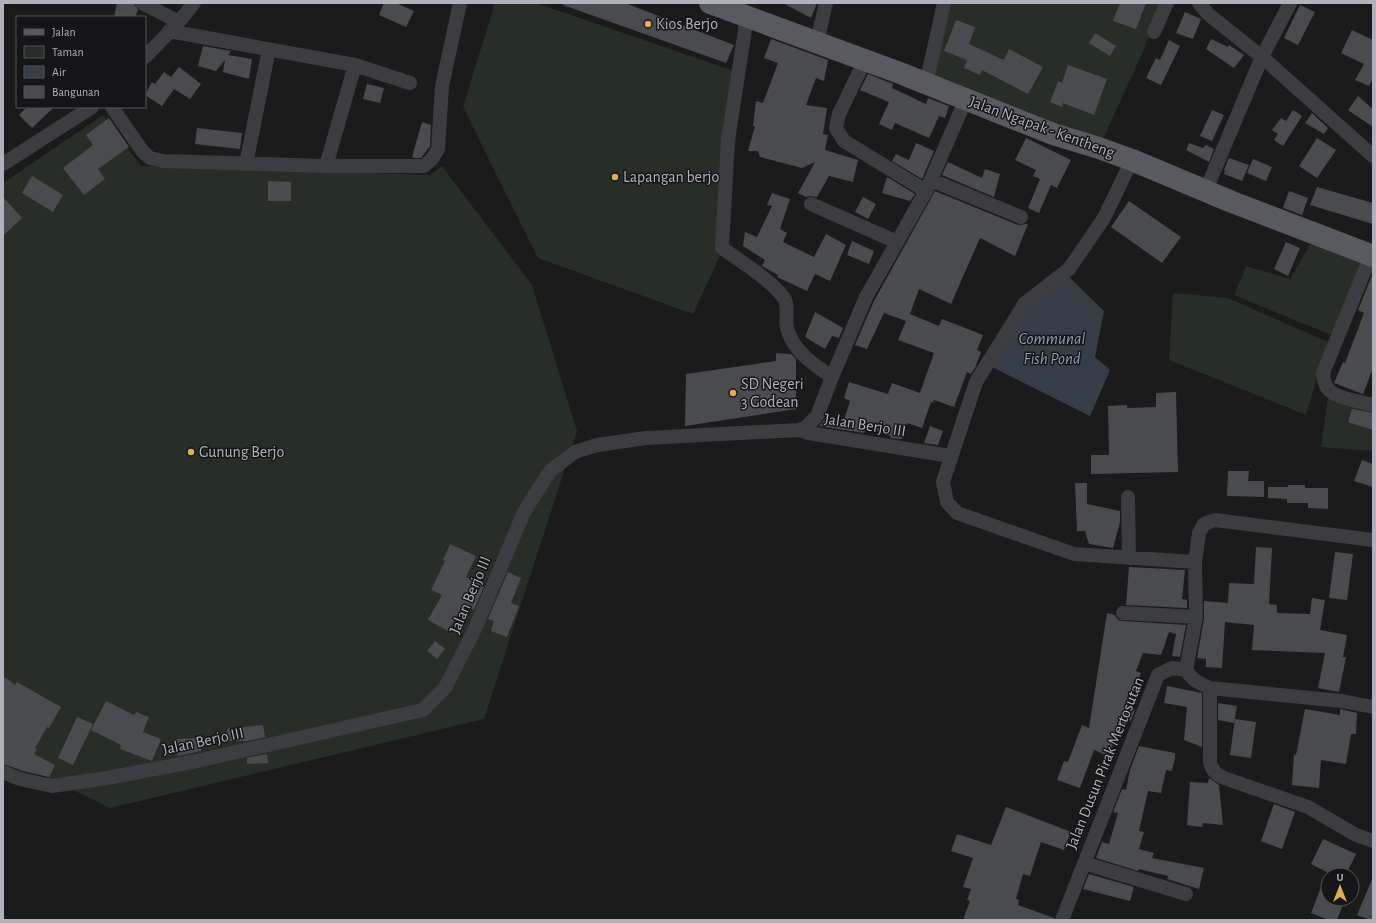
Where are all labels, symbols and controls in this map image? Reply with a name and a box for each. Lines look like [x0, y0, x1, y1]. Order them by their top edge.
legend [16, 16, 146, 108]
place label: Kios Berjo [656, 16, 718, 33]
marker: Kios Berjo [643, 19, 653, 29]
text: Jalan [52, 26, 76, 38]
text: Taman [52, 46, 84, 58]
text: Air [52, 66, 66, 78]
text: Bangunan [52, 86, 100, 98]
street label: Jalan Ngapak - Kentheng [967, 93, 1117, 161]
place label: Lapangan berjo [623, 169, 719, 186]
marker: Lapangan berjo [610, 172, 620, 182]
water label: Communal Fish Pond [1018, 330, 1086, 367]
place label: SD Negeri 3 Godean [741, 376, 804, 410]
marker: SD Negeri 3 Godean [728, 388, 738, 398]
street label: Jalan Berjo III [823, 411, 907, 440]
place label: Gunung Berjo [199, 444, 284, 461]
marker: Gunung Berjo [186, 447, 196, 457]
street label: Jalan Berjo III [446, 554, 494, 637]
street label: Jalan Dusun Pirak Mertosutan [1063, 675, 1147, 851]
street label: Jalan Berjo III [161, 725, 245, 758]
north arrow [1320, 867, 1360, 907]
text: U [1336, 872, 1344, 883]

